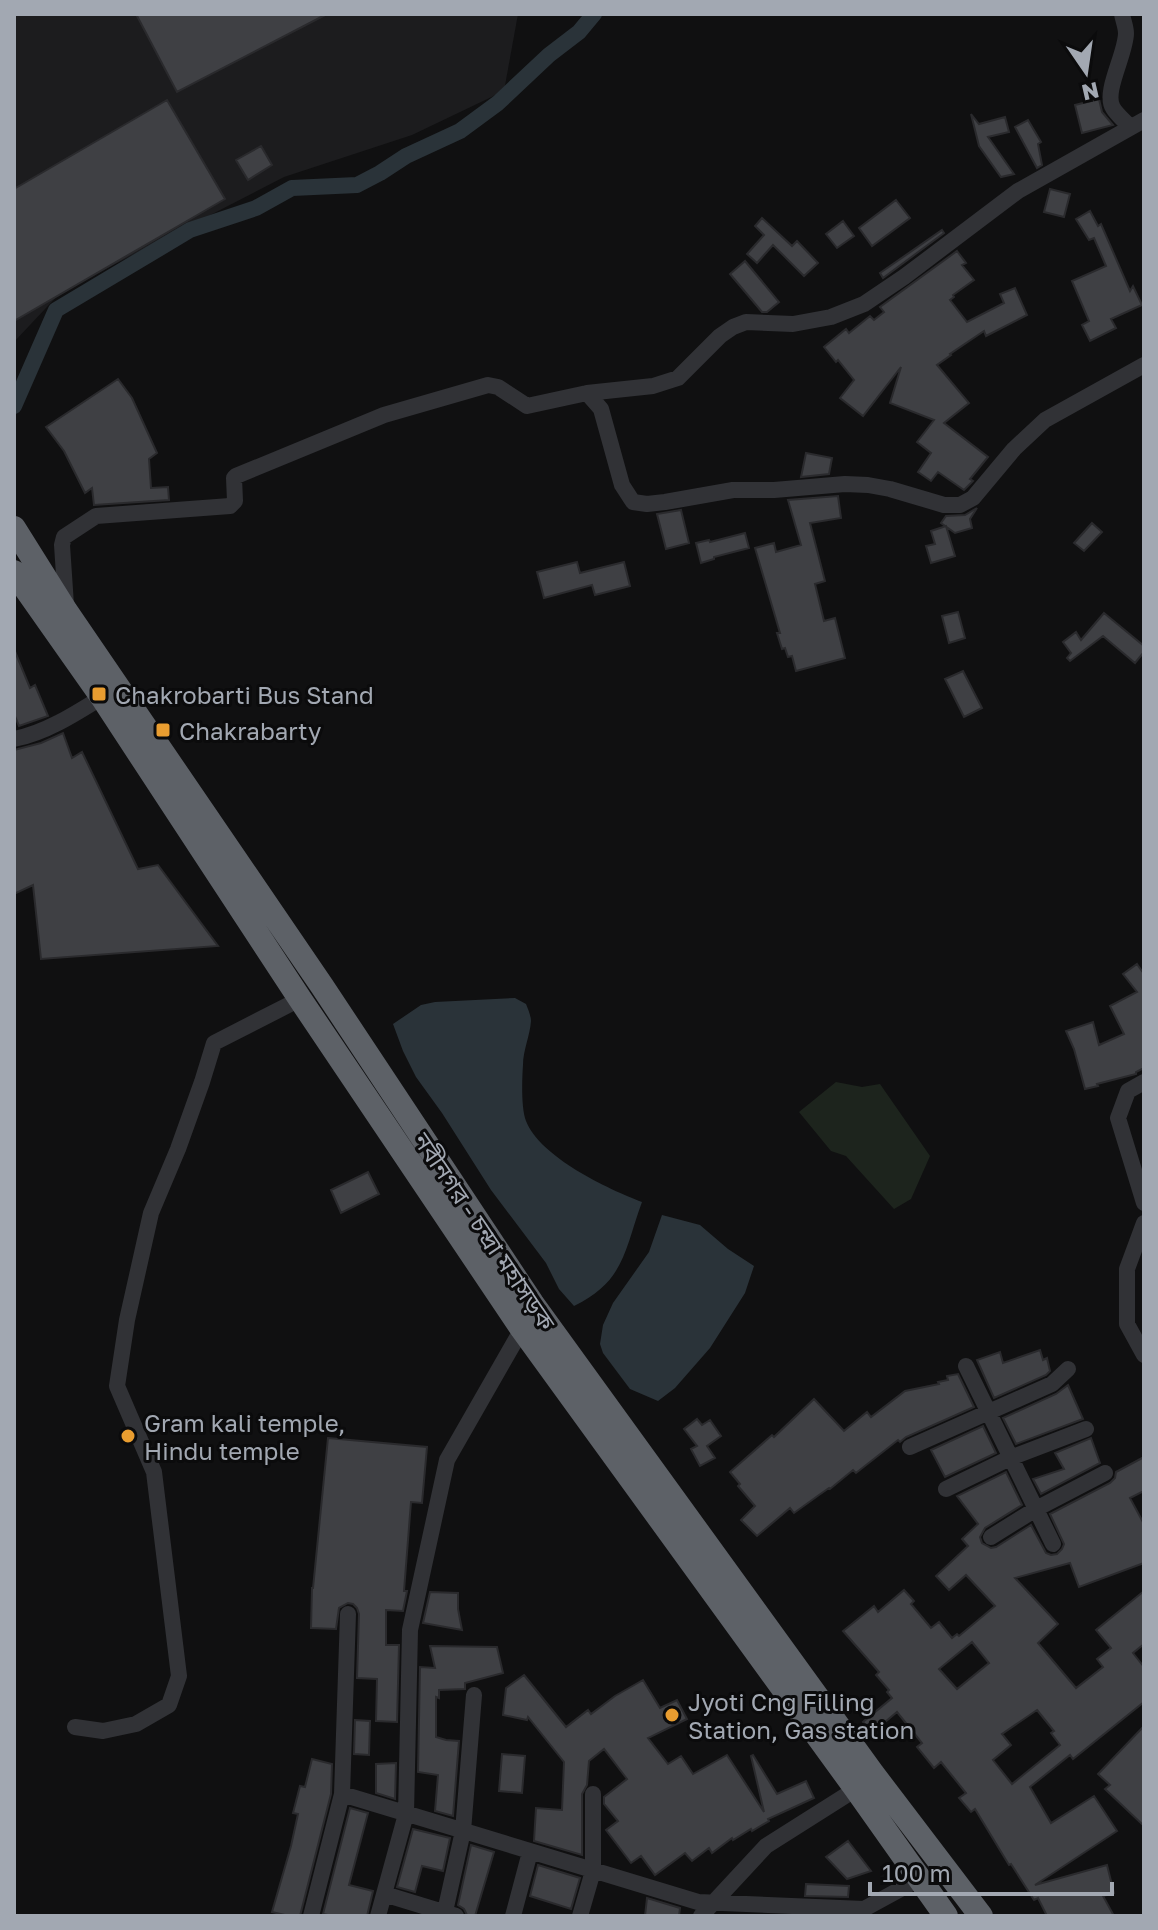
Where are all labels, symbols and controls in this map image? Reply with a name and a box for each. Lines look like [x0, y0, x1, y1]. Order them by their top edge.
north arrow [1046, 32, 1126, 112]
text: N [1079, 77, 1102, 107]
place label: Chakrobarti Bus Stand [115, 680, 374, 709]
marker: Chakrobarti Bus Stand [90, 685, 108, 703]
place label: Chakrabarty [179, 716, 322, 745]
marker: Chakrabarty [154, 721, 172, 739]
street label: নবীনগর - চন্দ্রা মহাসড়ক [408, 1126, 562, 1336]
place label: Gram kali temple, Hindu temple [144, 1408, 345, 1465]
marker: Gram kali temple, Hindu temple [119, 1427, 137, 1445]
place label: Jyoti Cng Filling Station, Gas station [688, 1687, 914, 1744]
marker: Jyoti Cng Filling Station, Gas station [663, 1706, 681, 1724]
scale bar [870, 1846, 1112, 1896]
text: 100 m [882, 1858, 951, 1887]

